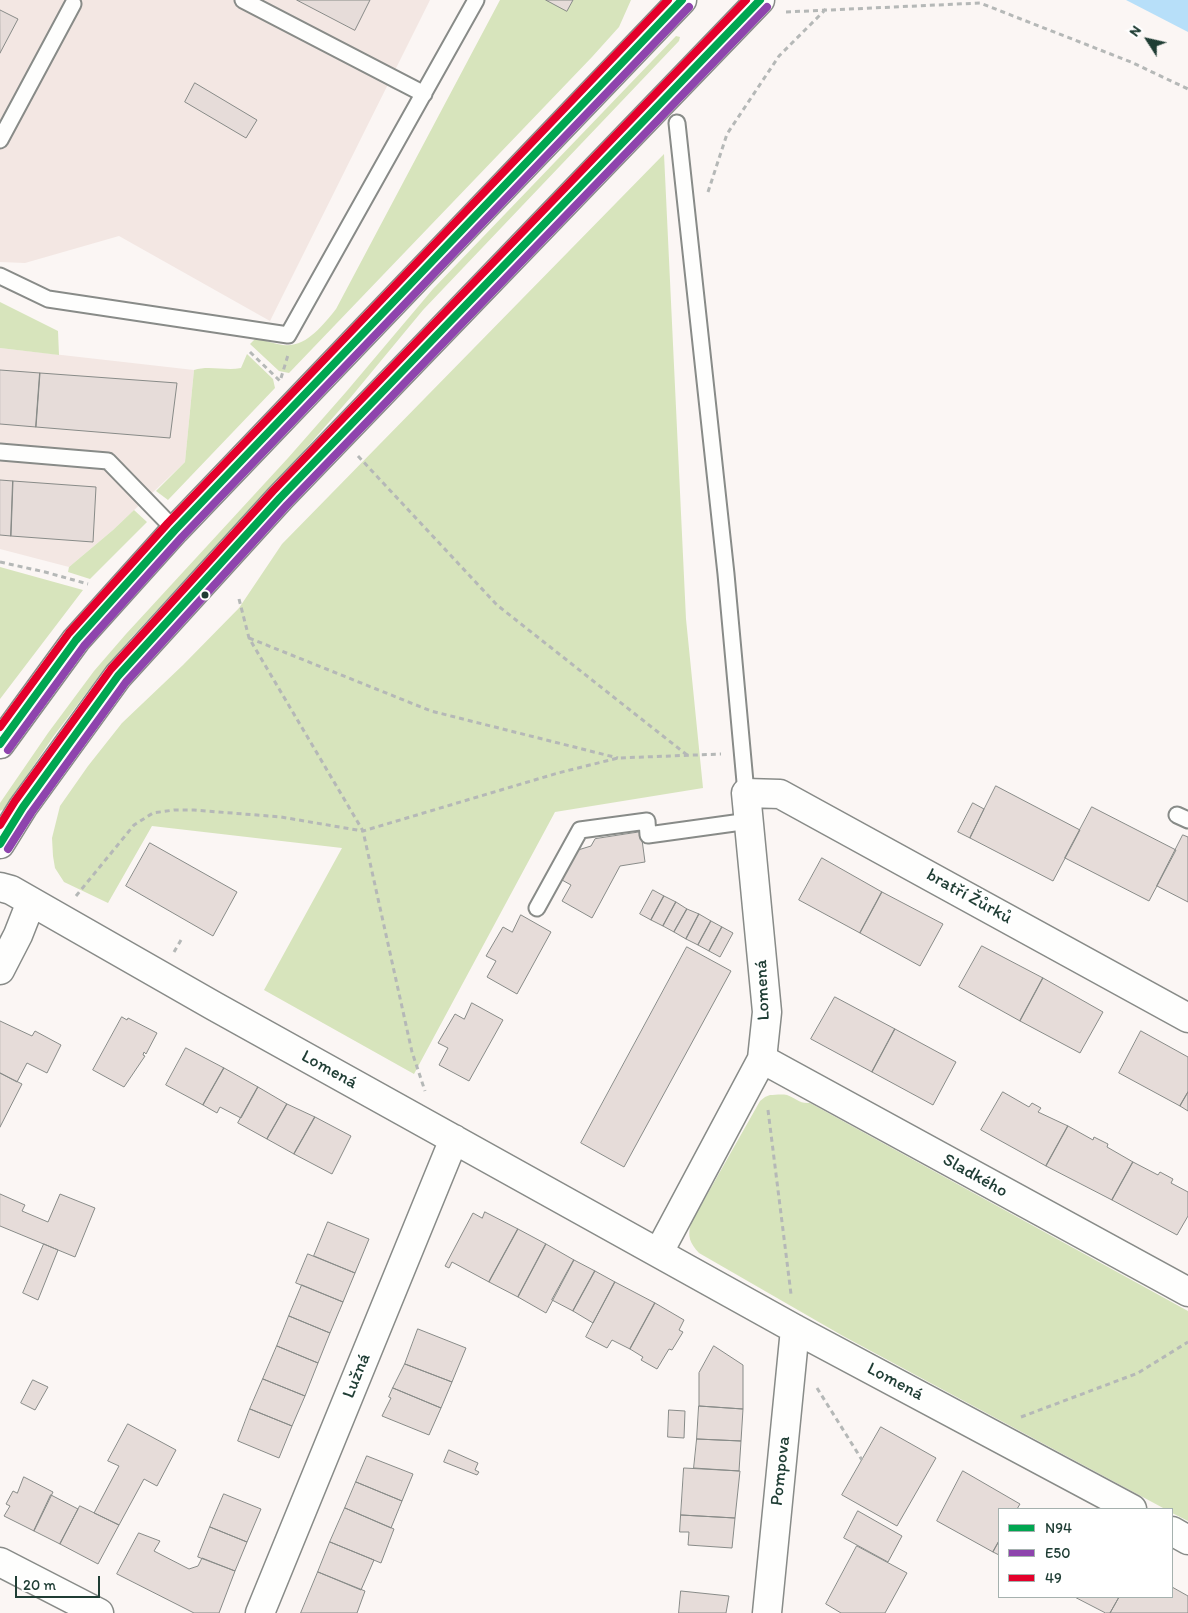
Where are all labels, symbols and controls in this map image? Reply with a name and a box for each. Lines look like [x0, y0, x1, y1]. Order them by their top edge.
north arrow [1123, 15, 1173, 65]
text: N [1126, 22, 1145, 40]
unlabelled marker [200, 590, 210, 600]
street label: bratří Žůrků [922, 865, 1016, 929]
street label: Lomená [751, 959, 775, 1021]
street label: Lomená [297, 1046, 361, 1094]
street label: Sladkého [939, 1149, 1011, 1203]
street label: Lužná [338, 1350, 376, 1402]
street label: Lomená [863, 1358, 927, 1406]
street label: Pompova [767, 1435, 795, 1507]
legend [998, 1508, 1173, 1598]
text: N94 [1045, 1519, 1072, 1537]
text: E50 [1045, 1544, 1070, 1562]
scale bar [18, 1566, 102, 1598]
text: 49 [1045, 1569, 1062, 1587]
text: 20 m [23, 1576, 56, 1594]

